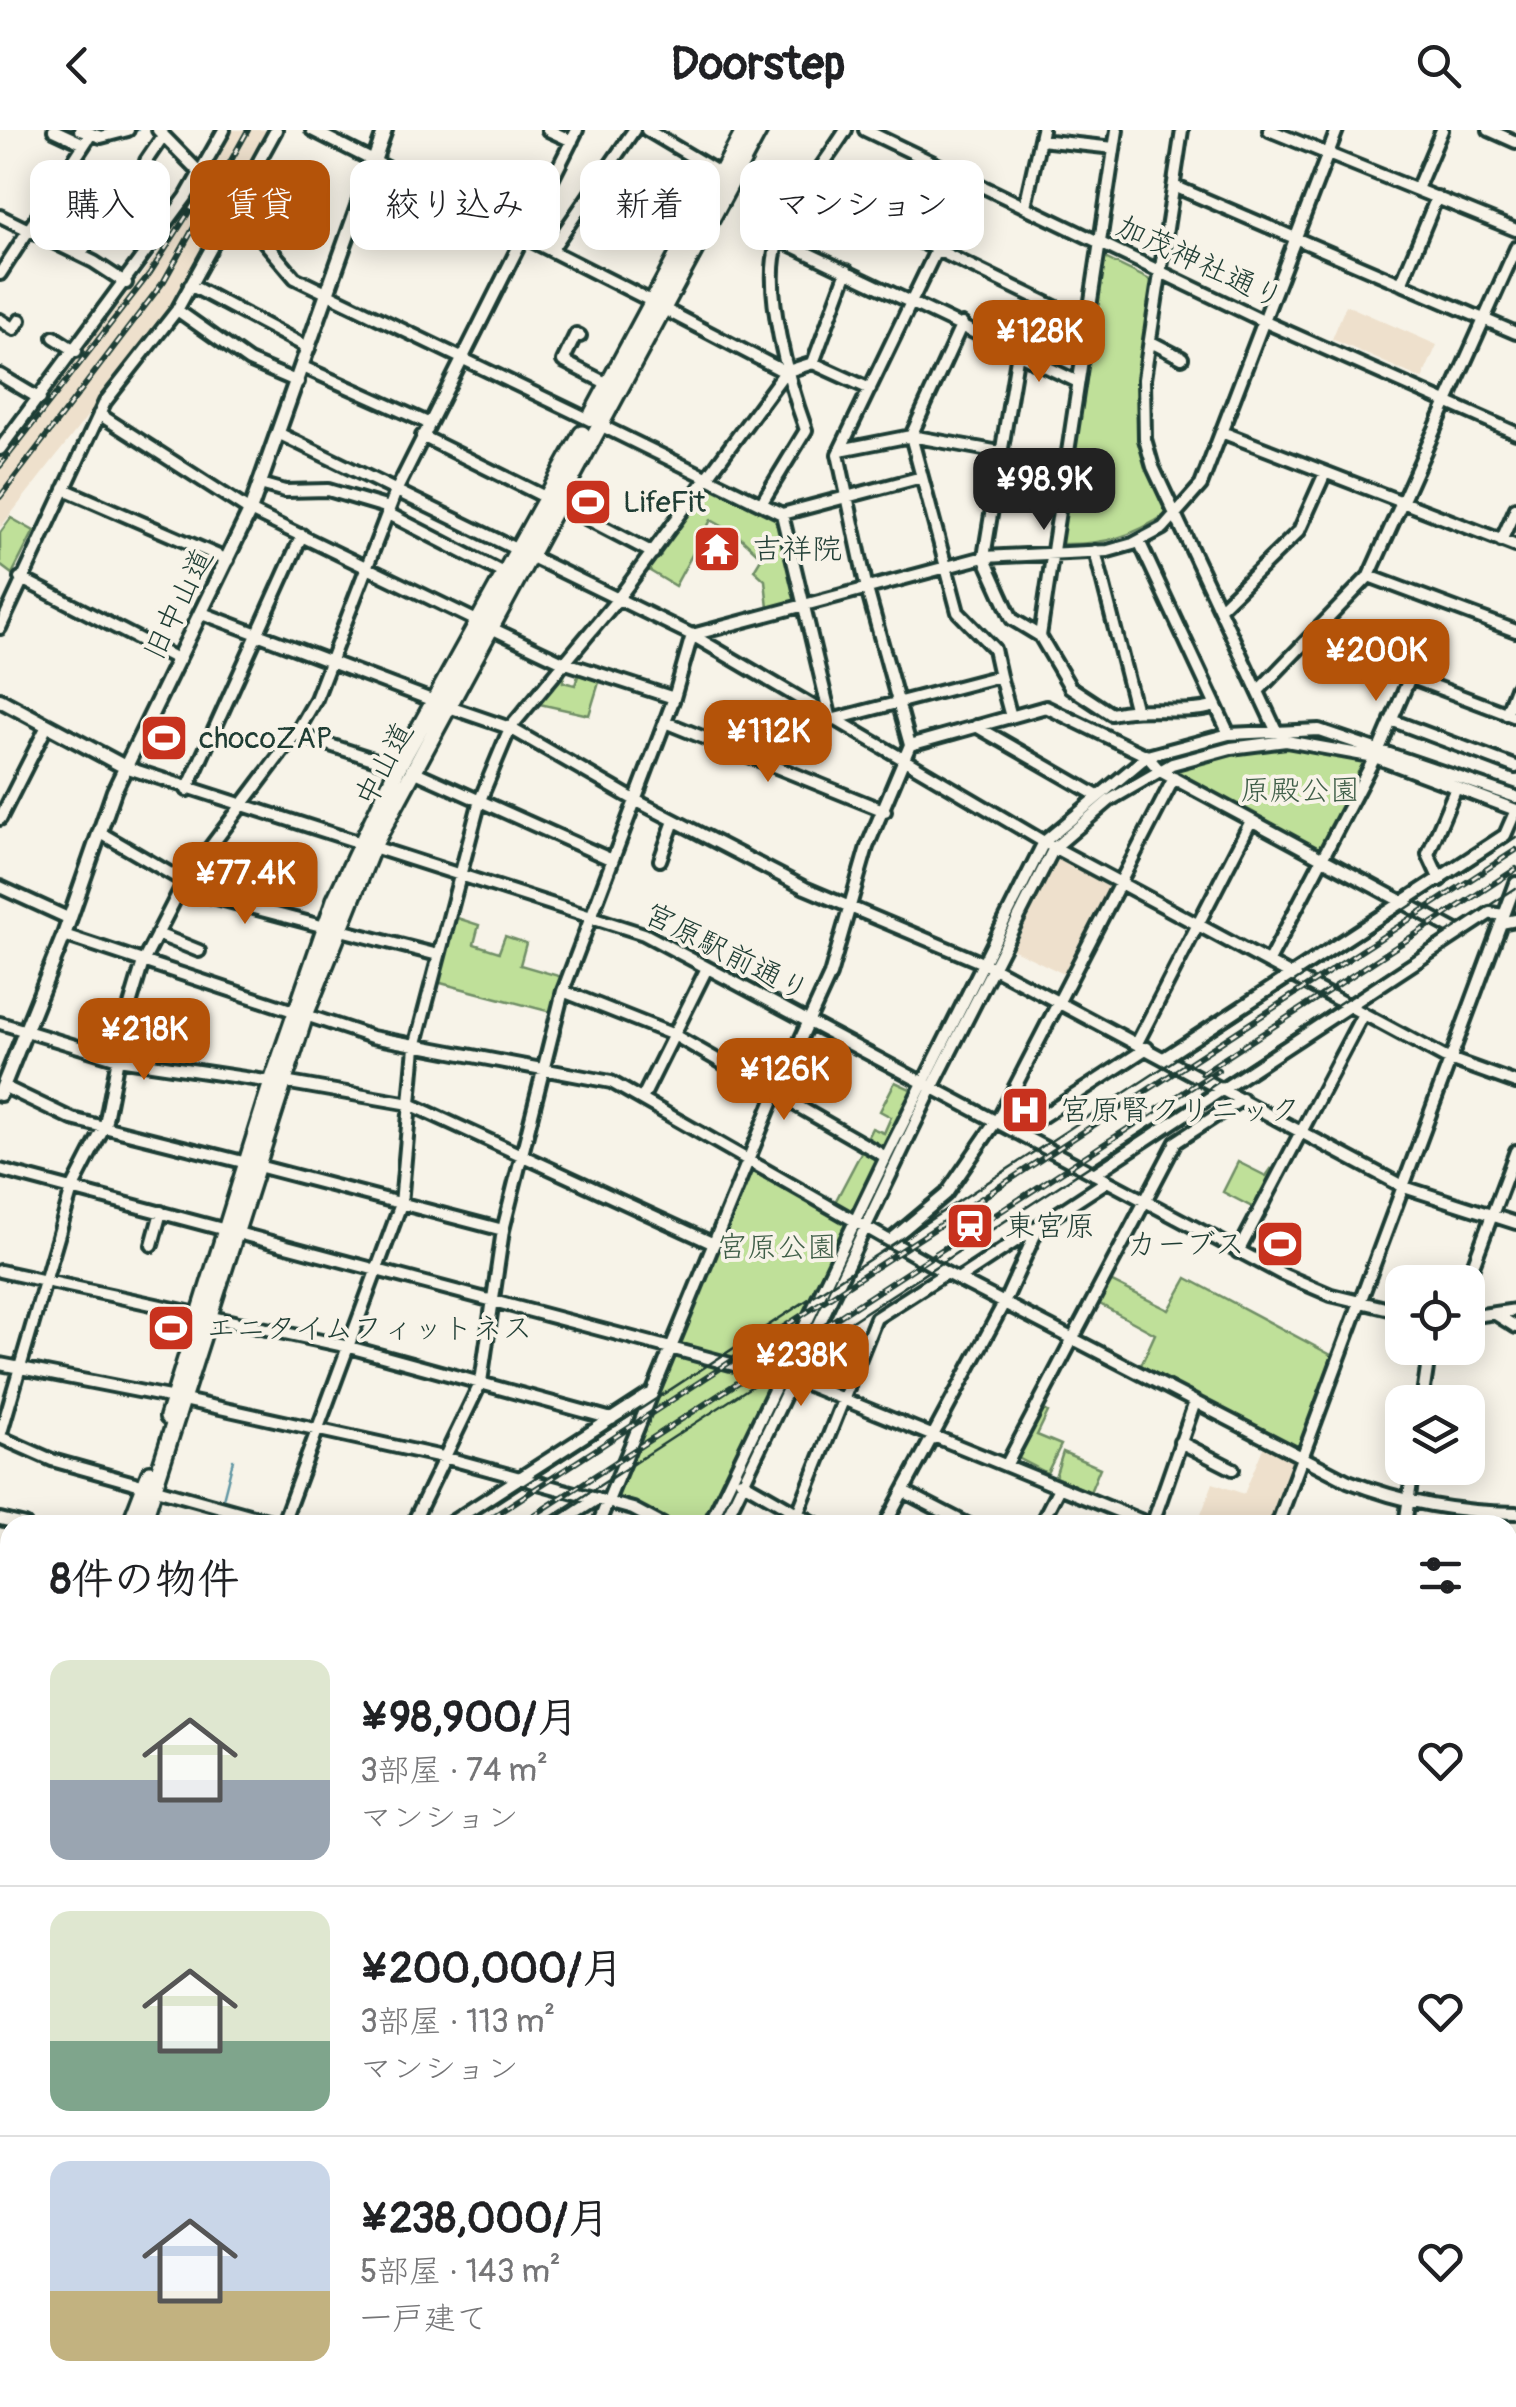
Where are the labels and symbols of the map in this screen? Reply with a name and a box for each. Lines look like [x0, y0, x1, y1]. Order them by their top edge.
street label: 加茂神社通り [1110, 208, 1289, 317]
pin: ¥128K [969, 300, 1109, 385]
pin: ¥98.9K [963, 448, 1125, 533]
sports icon: LifeFit [562, 476, 614, 528]
place label: LifeFit [623, 484, 707, 521]
temple icon: 吉祥院 [691, 523, 743, 575]
place label: 吉祥院 [752, 531, 842, 568]
street label: 旧中山道 [136, 542, 221, 666]
pin: ¥200K [1306, 619, 1446, 704]
pin: ¥112K [698, 700, 838, 785]
sports icon: chocoZAP [138, 712, 190, 764]
street label: 中山道 [347, 716, 422, 813]
place label: chocoZAP [199, 720, 332, 757]
park label: 原殿公園 [1240, 772, 1360, 809]
pin: ¥77.4K [164, 842, 326, 927]
street label: 宮原駅前通り [638, 895, 815, 1010]
pin: ¥218K [74, 998, 214, 1083]
pin: ¥126K [714, 1038, 854, 1123]
hospital icon: 宮原腎クリニック [999, 1084, 1051, 1136]
place label: 宮原腎クリニック [1060, 1092, 1300, 1129]
station icon: 東宮原 [944, 1200, 996, 1252]
place label: 東宮原 [1005, 1208, 1095, 1245]
sports icon: カーブス [1254, 1218, 1306, 1270]
place label: カーブス [1127, 1226, 1245, 1263]
park label: 宮原公園 [717, 1229, 837, 1266]
sports icon: エニタイムフィットネス [145, 1302, 197, 1354]
place label: エニタイムフィットネス [206, 1310, 532, 1347]
pin: ¥238K [731, 1324, 871, 1409]

